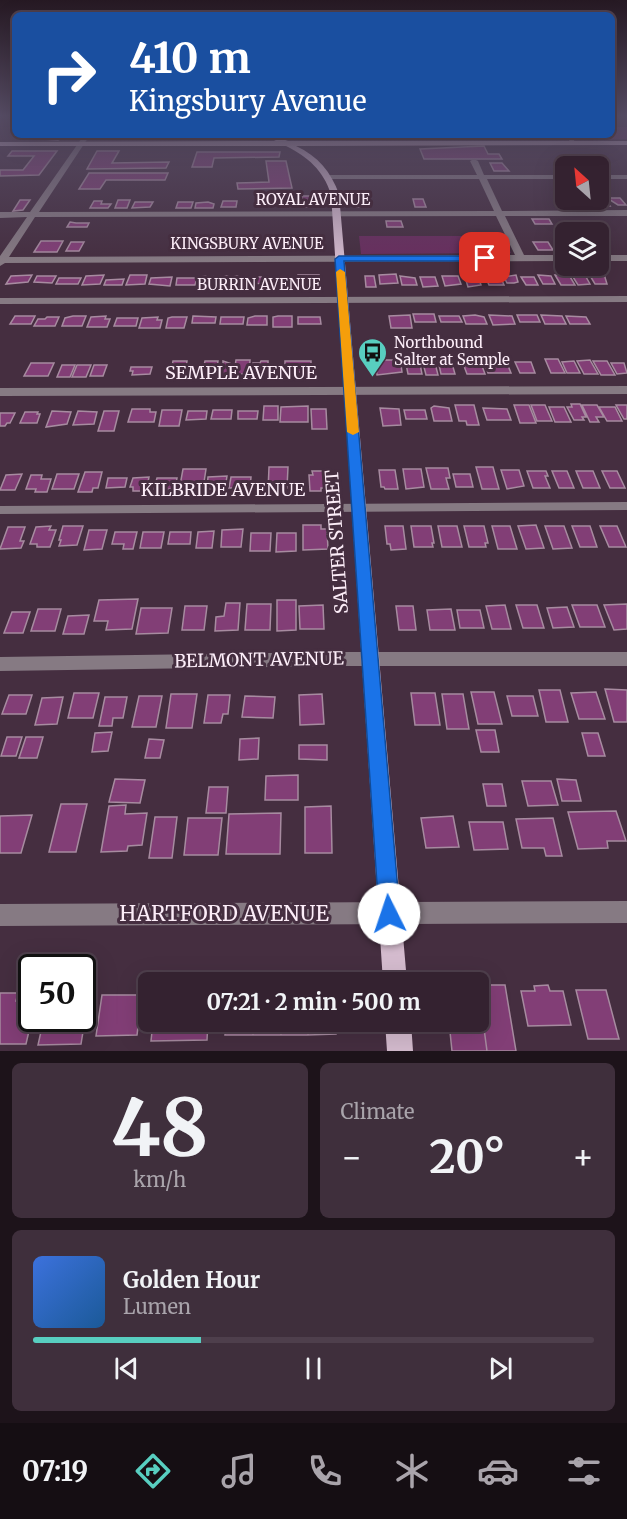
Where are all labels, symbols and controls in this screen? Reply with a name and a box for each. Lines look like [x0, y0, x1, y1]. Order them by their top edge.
text: 410 m [129, 32, 251, 84]
icon: right [30, 36, 108, 114]
text: Kingsbury Avenue [129, 84, 366, 118]
north arrow [555, 156, 609, 210]
map controls [555, 156, 609, 276]
street label: ROYAL AVENUE [256, 190, 371, 209]
button: layers [555, 222, 609, 276]
pin [459, 232, 510, 283]
street label: KINGSBURY AVENUE [170, 234, 324, 253]
icon: arrive [468, 241, 501, 274]
street label: BURRIN AVENUE [197, 275, 322, 294]
place label: Northbound Salter at Semple [394, 333, 510, 369]
bus stop icon: Northbound Salter at Semple [357, 336, 389, 378]
street label: SEMPLE AVENUE [165, 361, 317, 384]
street label: SALTER STREET [320, 469, 353, 615]
street label: KILBRIDE AVENUE [141, 478, 306, 501]
street label: BELMONT AVENUE [174, 647, 345, 672]
position arrow [357, 882, 421, 946]
street label: HARTFORD AVENUE [119, 900, 329, 927]
speed limit sign: 50 [18, 954, 96, 1032]
text: 07:21 · 2 min · 500 m [206, 988, 421, 1016]
text: 48 [111, 1079, 209, 1177]
text: Climate [341, 1099, 415, 1124]
text: 20° [429, 1129, 505, 1185]
text: − [341, 1137, 363, 1178]
text: + [572, 1137, 594, 1178]
text: km/h [133, 1167, 186, 1192]
text: Golden Hour [123, 1266, 260, 1294]
text: Lumen [123, 1294, 191, 1319]
icon: previous [110, 1352, 143, 1385]
icon: pause [297, 1352, 330, 1385]
icon: next [484, 1352, 517, 1385]
icon: directions [132, 1450, 174, 1492]
icon: music [218, 1450, 260, 1492]
icon: phone [304, 1450, 346, 1492]
icon: climate [391, 1450, 433, 1492]
icon: car [477, 1450, 519, 1492]
icon: filters [563, 1450, 605, 1492]
text: 07:19 [22, 1454, 88, 1488]

